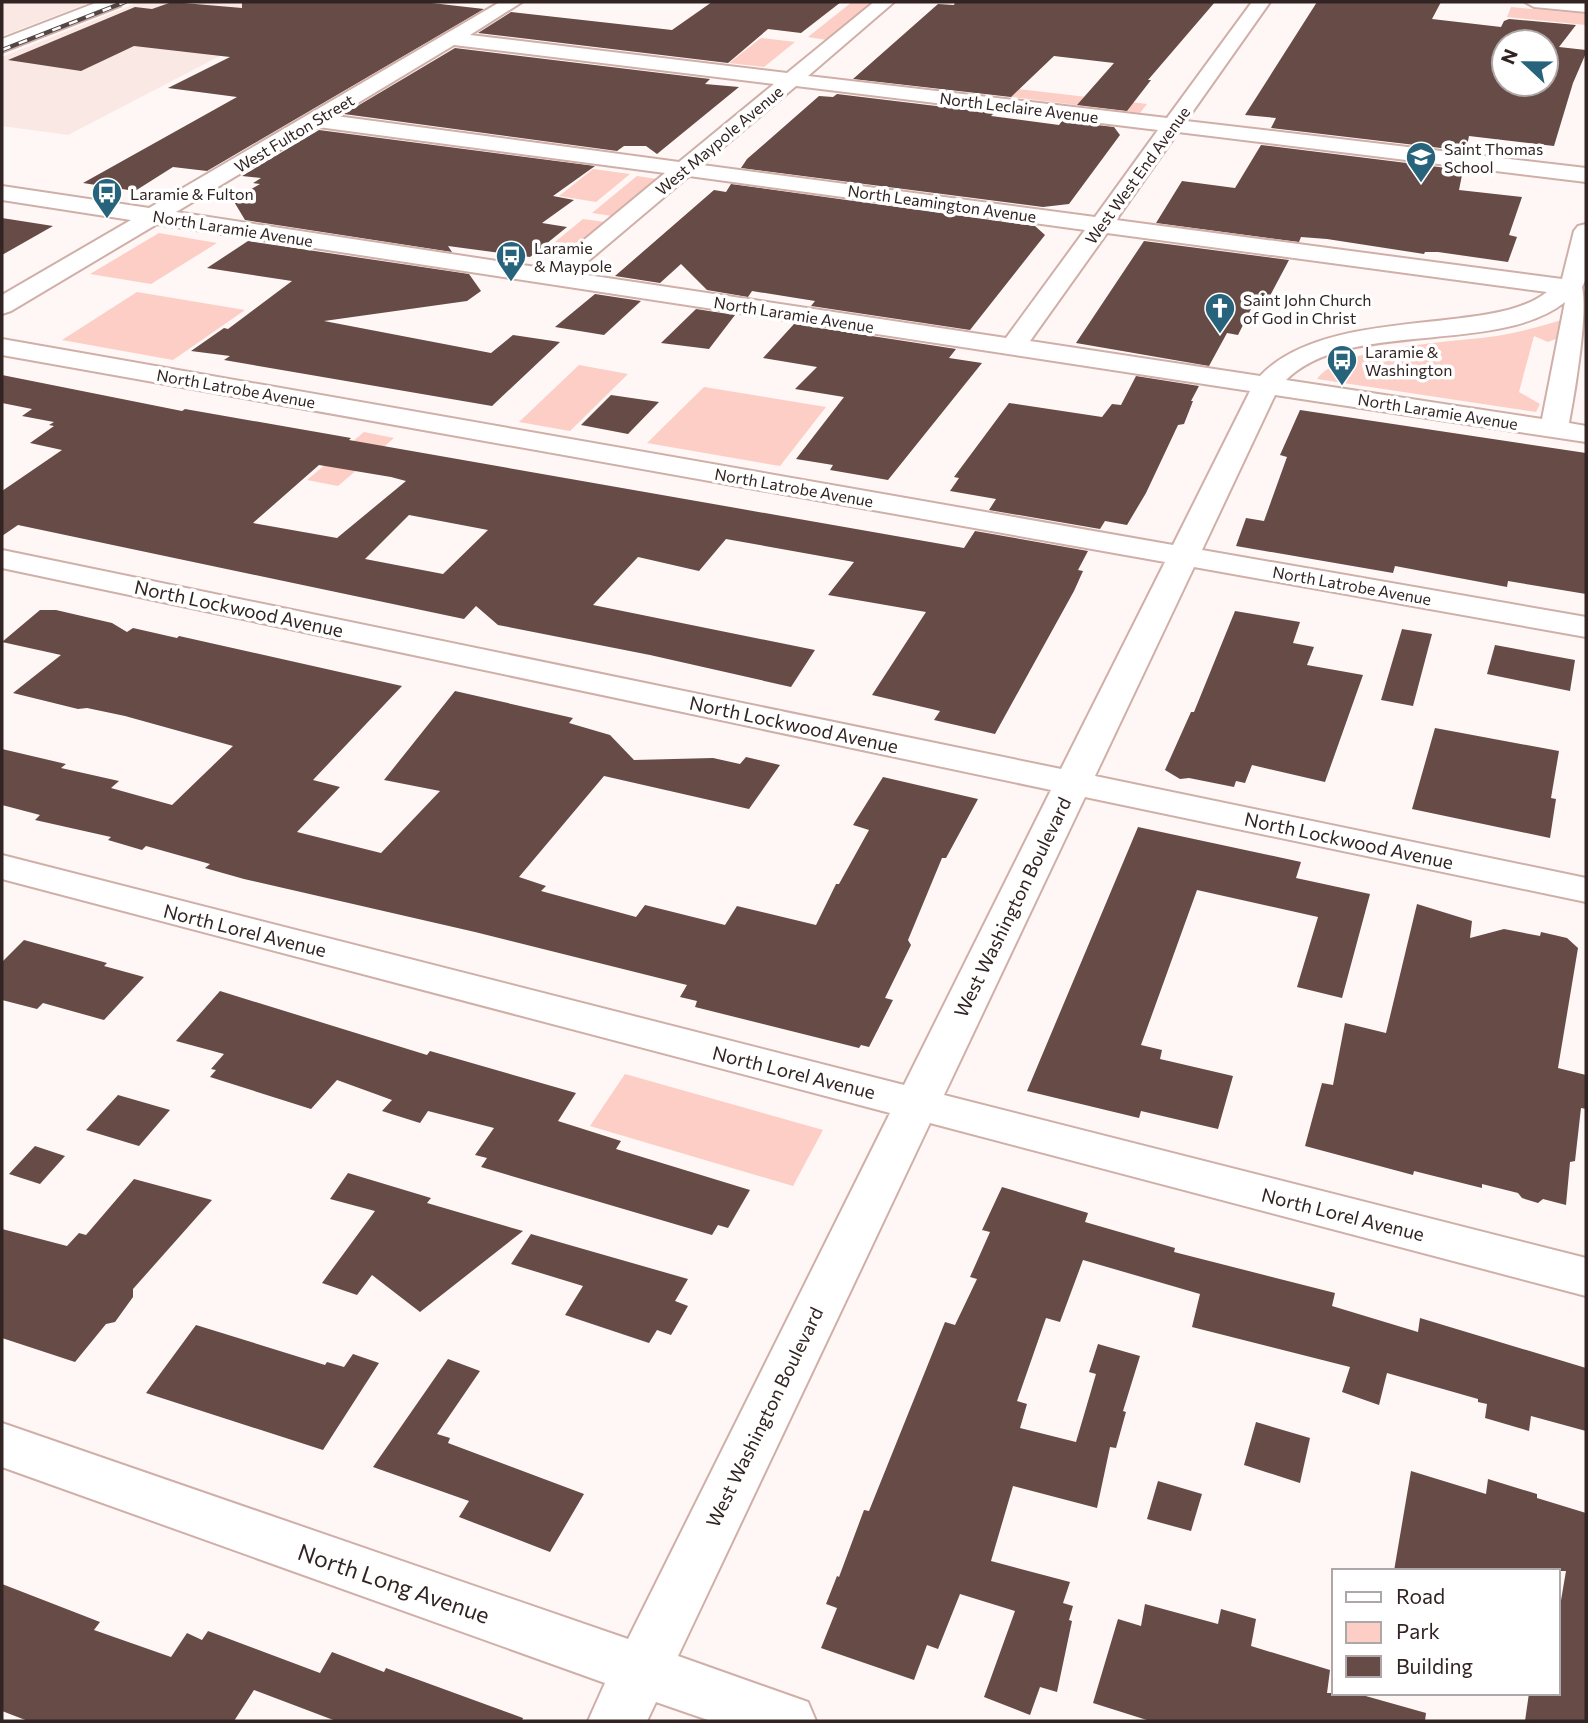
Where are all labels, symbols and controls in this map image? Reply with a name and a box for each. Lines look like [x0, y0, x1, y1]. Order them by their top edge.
north arrow [1490, 28, 1560, 98]
text: N [1495, 46, 1522, 67]
street label: West Maypole Avenue [652, 81, 786, 199]
street label: North Leclaire Avenue [939, 88, 1099, 126]
street label: West Fulton Street [231, 90, 358, 176]
street label: West West End Avenue [1081, 103, 1193, 247]
place label: Saint Thomas School [1444, 139, 1543, 176]
school or university icon: Saint Thomas School [1404, 140, 1438, 184]
bus stop icon: Laramie & Fulton [90, 176, 124, 220]
street label: North Leamington Avenue [846, 180, 1038, 226]
place label: Laramie & Fulton [130, 184, 254, 203]
street label: North Laramie Avenue [152, 206, 314, 250]
place label: Laramie & Maypole [534, 238, 612, 275]
bus stop icon: Laramie & Maypole [494, 239, 528, 283]
place label: Saint John Church of God in Christ [1243, 290, 1372, 327]
church icon: Saint John Church of God in Christ [1203, 291, 1237, 335]
street label: North Laramie Avenue [713, 292, 875, 336]
place label: Laramie & Washington [1365, 342, 1452, 379]
bus stop icon: Laramie & Washington [1325, 343, 1359, 387]
street label: North Latrobe Avenue [155, 365, 317, 411]
street label: North Laramie Avenue [1357, 389, 1519, 433]
street label: North Latrobe Avenue [713, 464, 875, 510]
street label: North Latrobe Avenue [1271, 562, 1433, 608]
street label: North Lockwood Avenue [132, 575, 346, 641]
street label: North Lockwood Avenue [687, 691, 901, 757]
street label: West Washington Boulevard [949, 793, 1075, 1021]
street label: North Lockwood Avenue [1242, 807, 1456, 873]
street label: North Lorel Avenue [161, 899, 329, 961]
street label: North Lorel Avenue [710, 1041, 878, 1103]
street label: North Lorel Avenue [1259, 1183, 1427, 1245]
street label: West Washington Boulevard [701, 1303, 827, 1531]
street label: North Long Avenue [294, 1537, 494, 1629]
legend [1332, 1569, 1560, 1695]
text: Road [1396, 1583, 1445, 1608]
text: Park [1396, 1618, 1440, 1643]
text: Building [1396, 1653, 1473, 1678]

